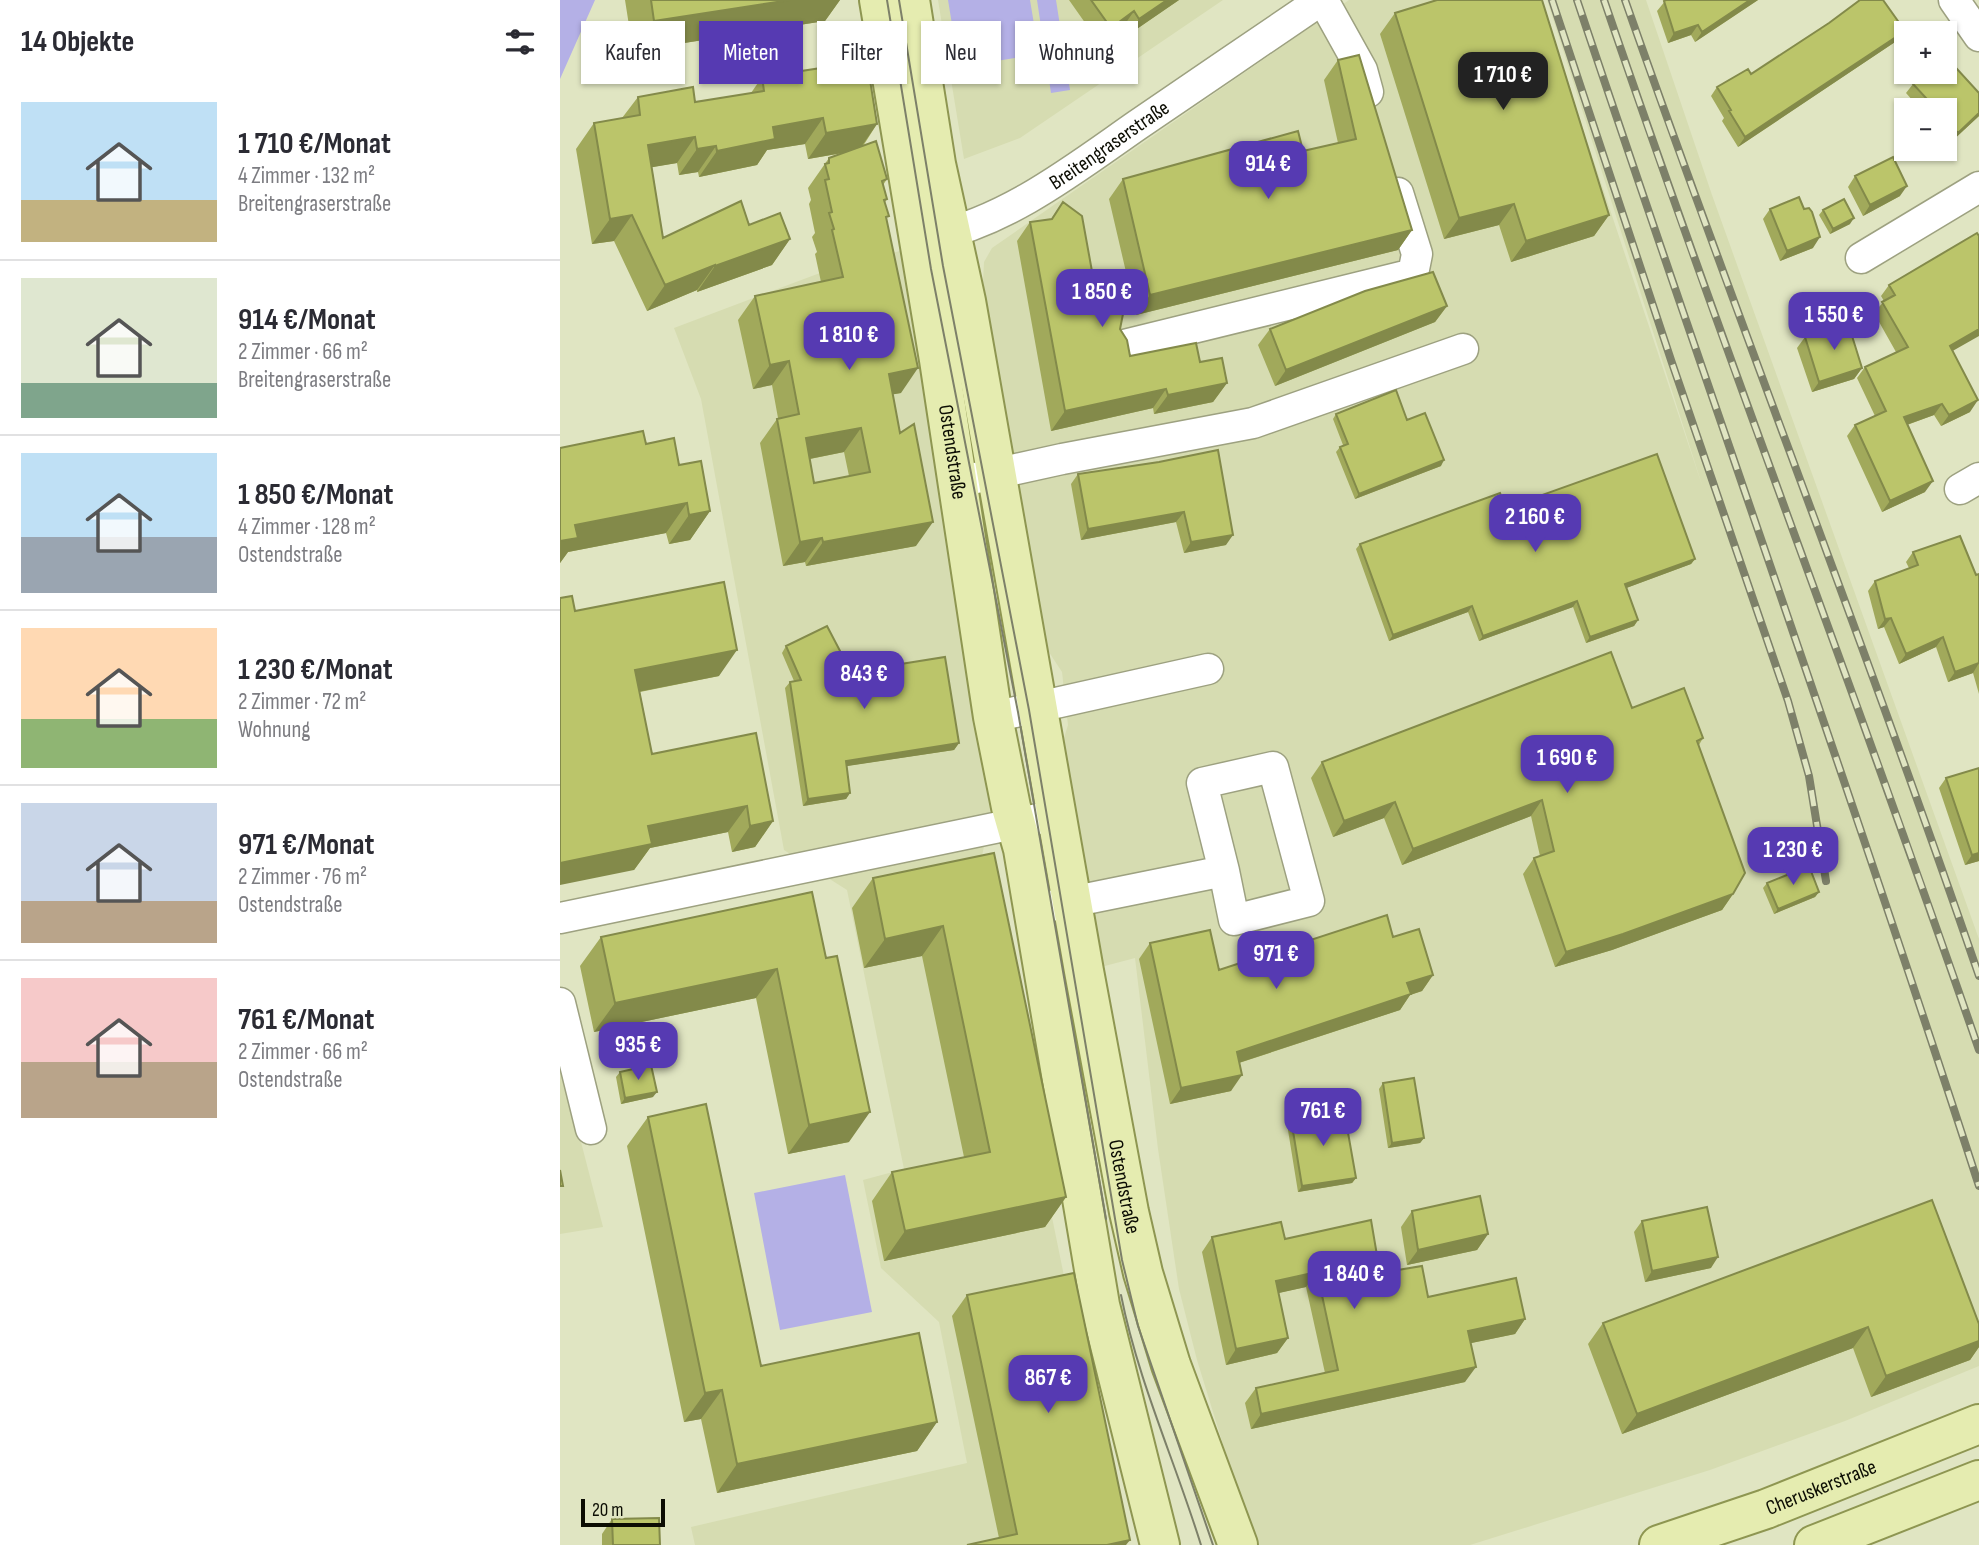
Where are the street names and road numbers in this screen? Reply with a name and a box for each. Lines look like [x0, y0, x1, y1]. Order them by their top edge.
street label: Breitengraserstraße [1044, 95, 1174, 195]
street label: Ostendstraße [933, 403, 972, 501]
street label: Ostendstraße [1103, 1137, 1146, 1236]
street label: Cheruskerstraße [1762, 1454, 1880, 1520]

